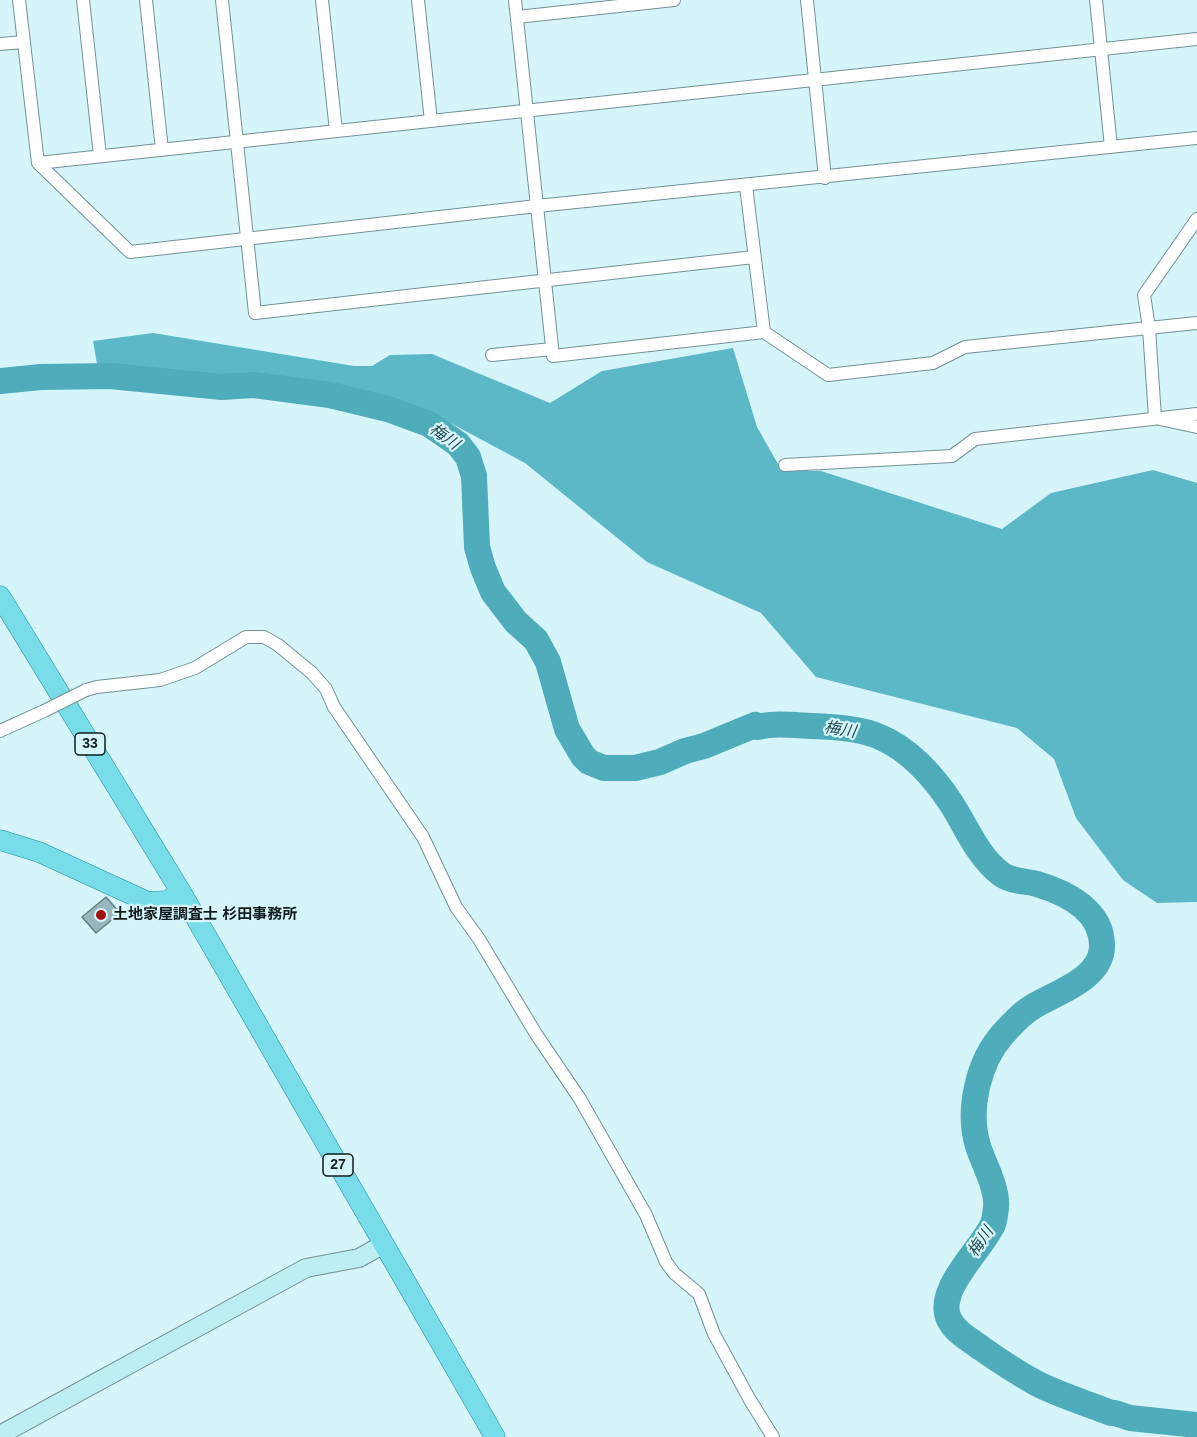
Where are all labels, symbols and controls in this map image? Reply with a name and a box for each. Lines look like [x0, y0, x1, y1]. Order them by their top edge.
water label: 梅川 [425, 420, 463, 454]
water label: 梅川 [823, 718, 857, 742]
road number: 33 [75, 733, 105, 755]
place label: 土地家屋調査士 杉田事務所 [113, 906, 297, 924]
marker: 土地家屋調査士 杉田事務所 [94, 908, 108, 922]
road number: 27 [323, 1154, 353, 1176]
water label: 梅川 [964, 1223, 998, 1261]

